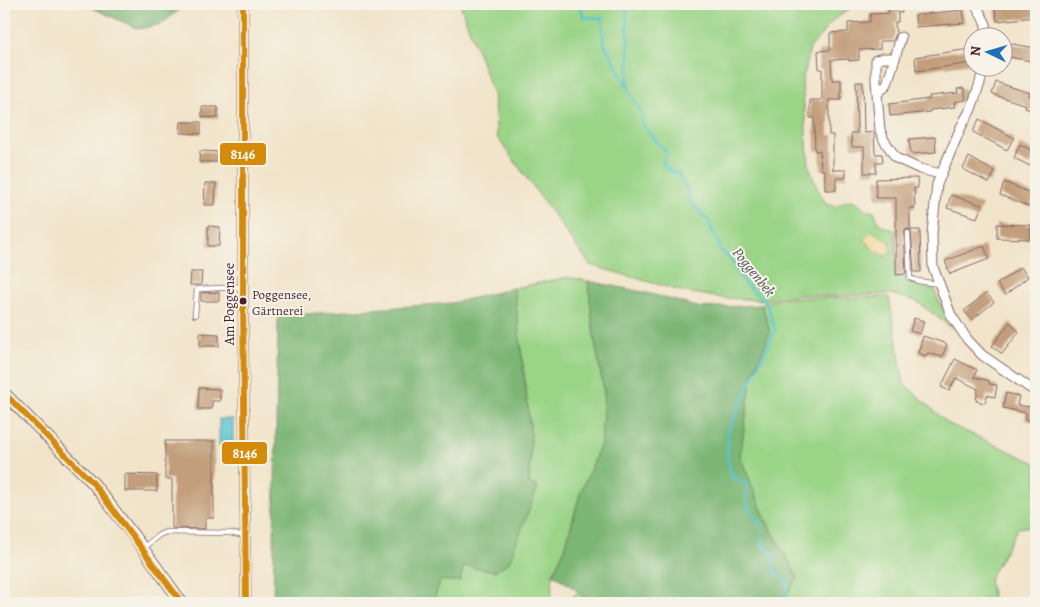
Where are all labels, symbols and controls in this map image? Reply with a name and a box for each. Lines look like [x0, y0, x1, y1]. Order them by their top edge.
north arrow [962, 28, 1012, 78]
text: N [966, 45, 985, 57]
line badge: 8146 [219, 142, 267, 166]
text: 8146 [231, 145, 256, 164]
water label: Poggenbek [728, 243, 780, 301]
street label: Am Poggensee [220, 263, 239, 346]
place label: Poggensee, Gärtnerei [252, 286, 311, 319]
marker: Poggensee, Gärtnerei [238, 296, 248, 306]
line badge: 8146 [221, 441, 268, 465]
text: 8146 [233, 444, 258, 463]

